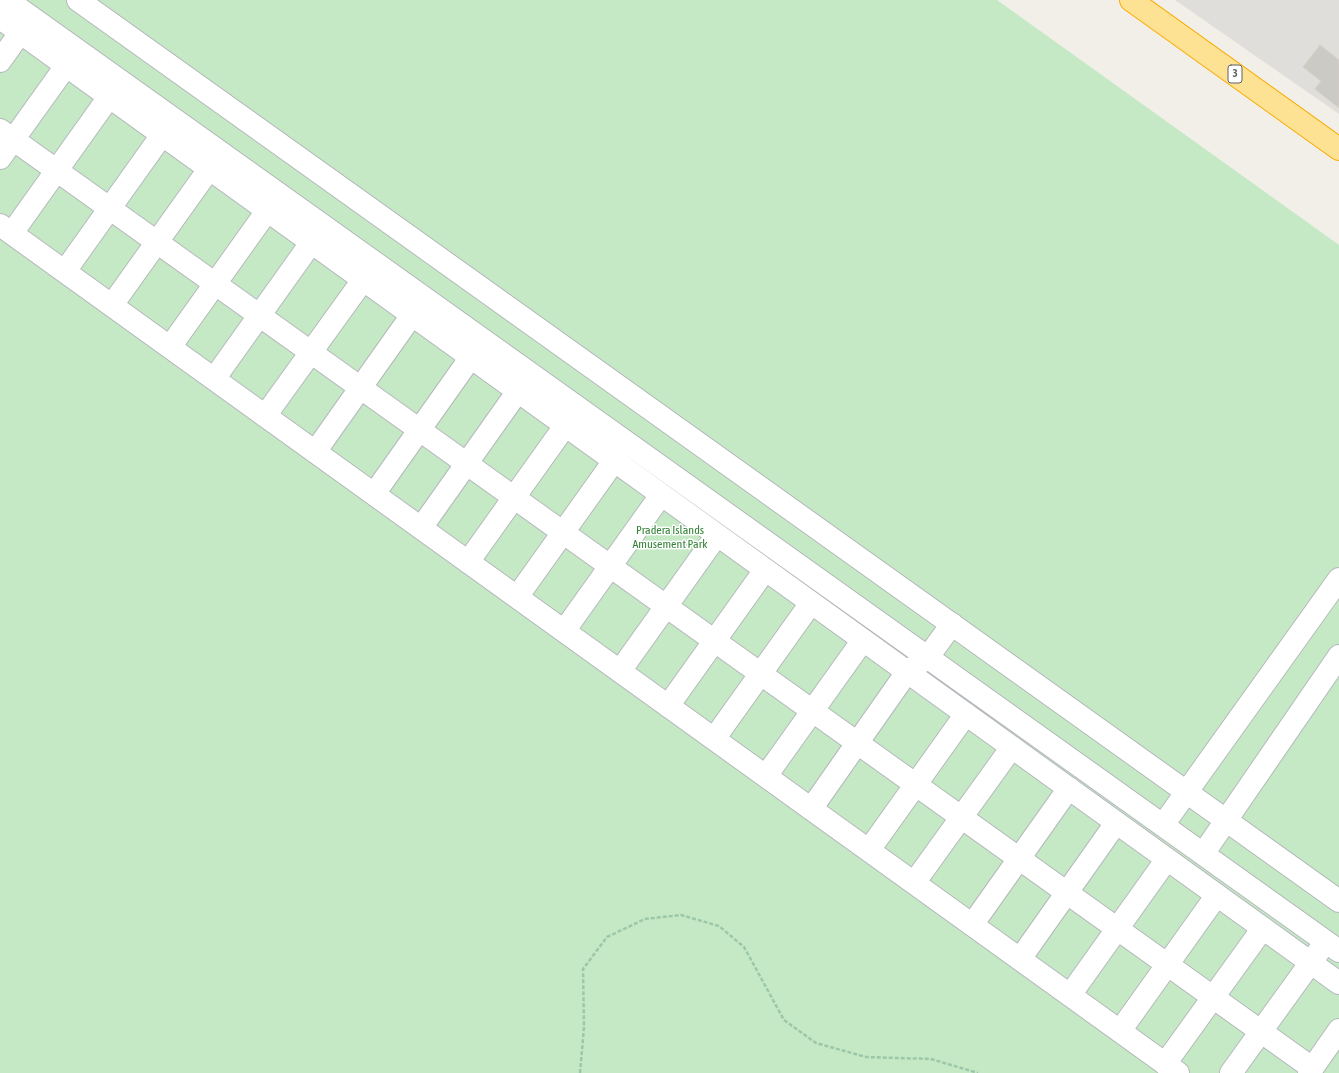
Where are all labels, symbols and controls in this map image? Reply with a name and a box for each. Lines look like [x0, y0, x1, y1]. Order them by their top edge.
road number: 3 [1228, 65, 1242, 83]
park label: Pradera Islands Amusement Park [632, 523, 708, 551]

